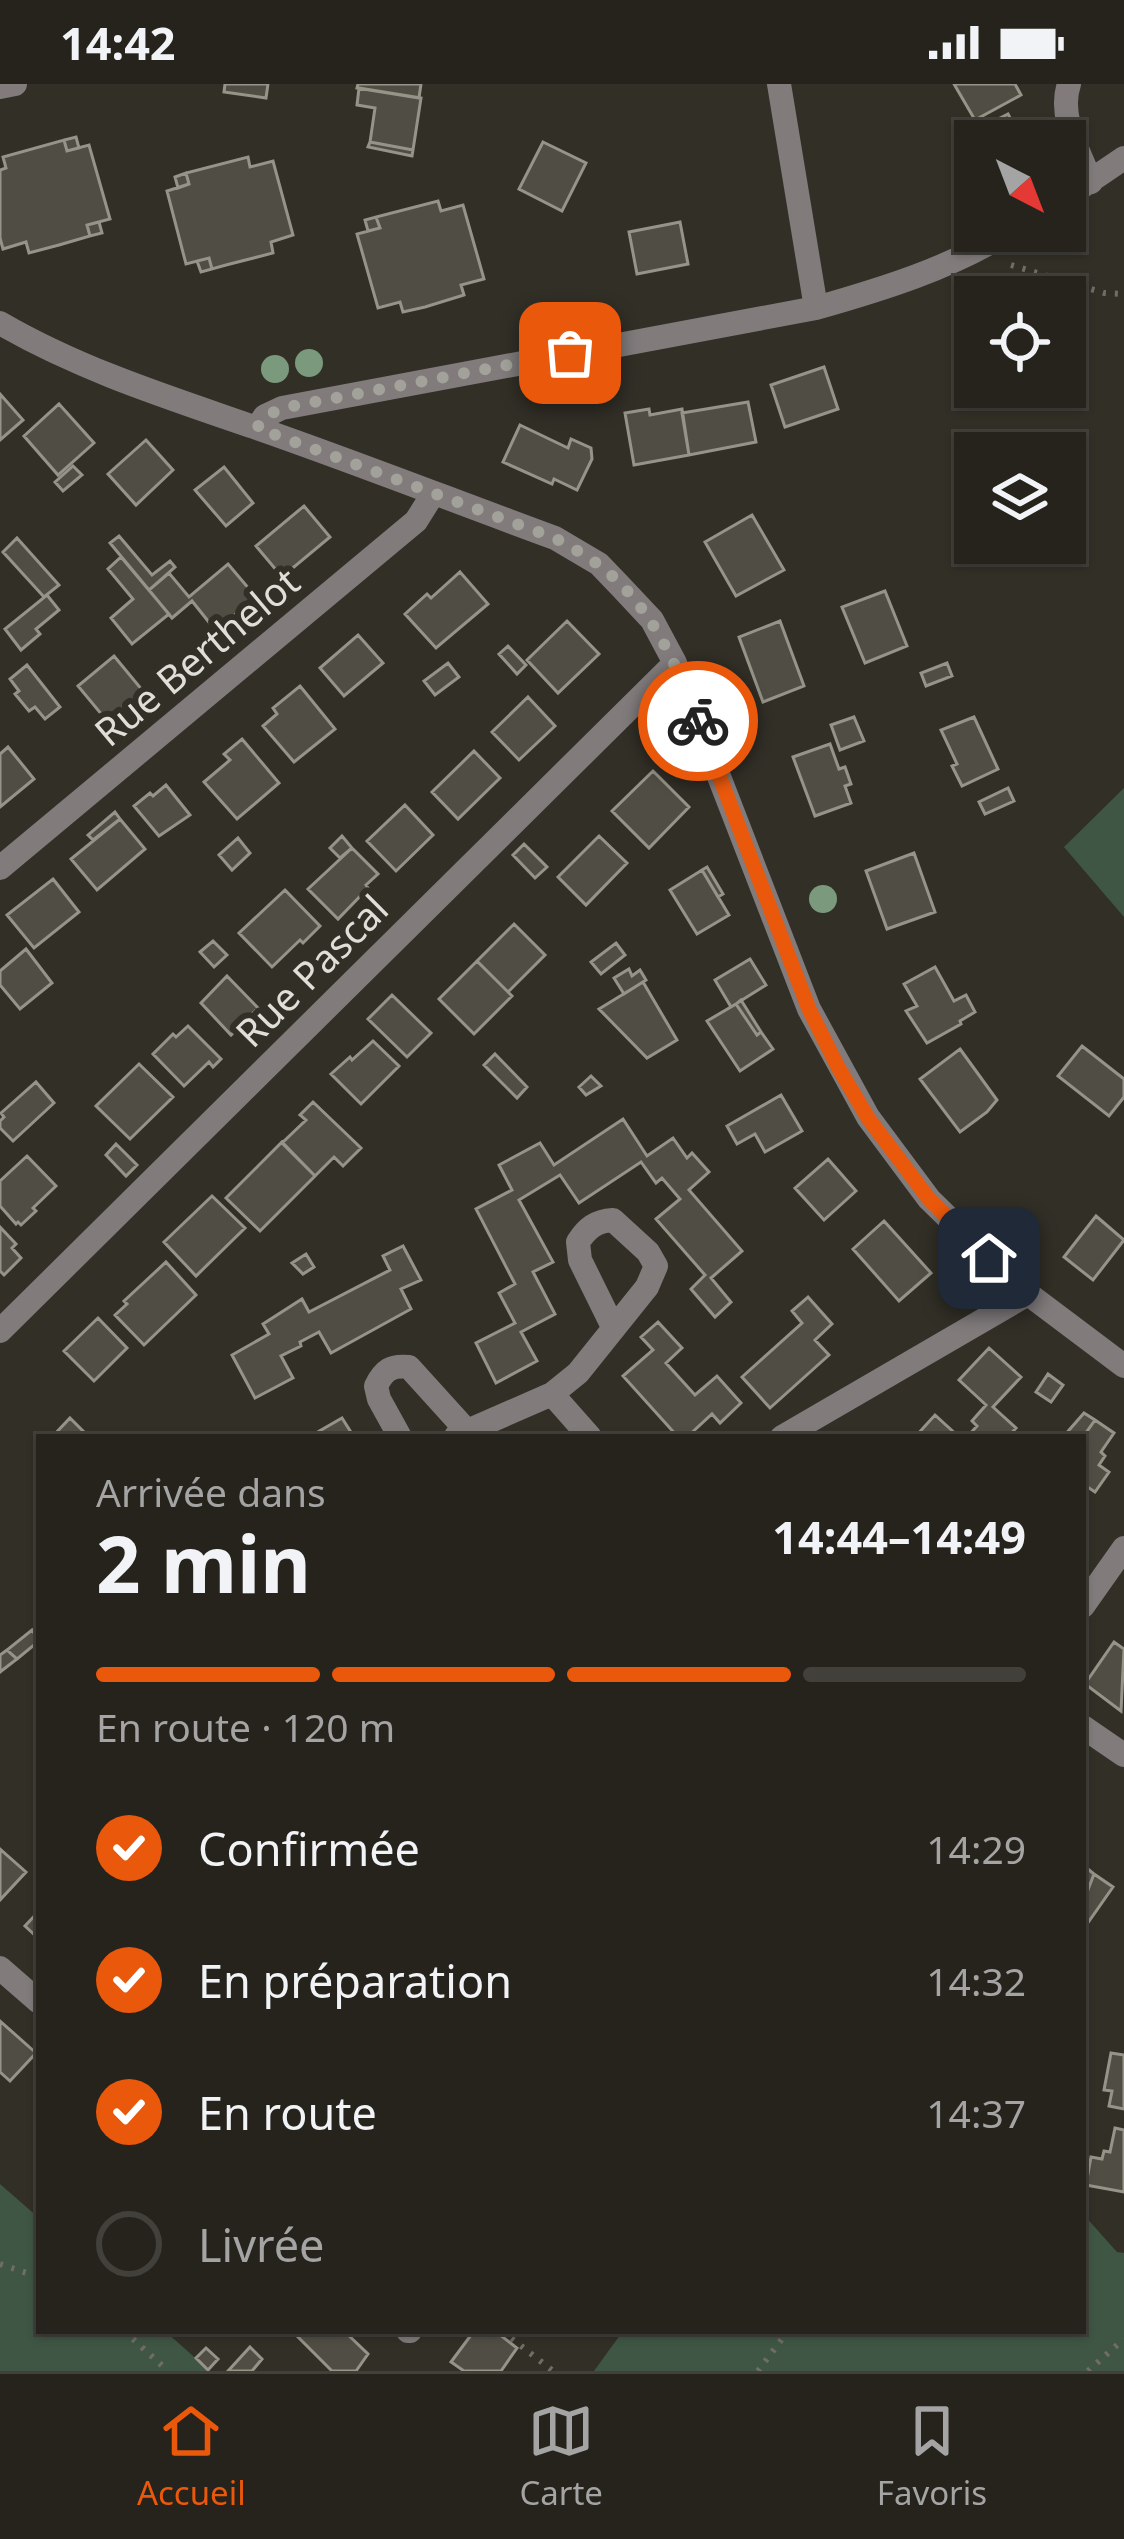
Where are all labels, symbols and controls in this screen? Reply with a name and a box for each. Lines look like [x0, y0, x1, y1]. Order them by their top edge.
text: 14:42 [60, 12, 176, 73]
north arrow [954, 120, 1086, 252]
map controls [954, 120, 1086, 564]
button: locate [954, 276, 1086, 408]
pin [519, 302, 621, 404]
icon: bag [537, 320, 603, 386]
button: layers [954, 432, 1086, 564]
street label: Rue Berthelot [83, 555, 310, 757]
courier [638, 661, 758, 781]
icon: bike [665, 688, 731, 754]
street label: Rue Pascal [223, 882, 399, 1058]
pin [938, 1207, 1040, 1309]
icon: home [956, 1225, 1022, 1291]
text: Arrivée dans [96, 1465, 326, 1518]
text: 14:44–14:49 [772, 1506, 1026, 1567]
text: 2 min [96, 1510, 311, 1616]
text: En route · 120 m [96, 1700, 395, 1753]
icon: check [96, 1815, 162, 1881]
text: Confirmée [198, 1818, 420, 1879]
text: 14:29 [926, 1822, 1026, 1875]
icon: check [96, 1947, 162, 2013]
text: En préparation [198, 1950, 512, 2011]
text: 14:32 [926, 1954, 1026, 2007]
icon: check [96, 2079, 162, 2145]
text: En route [198, 2082, 377, 2143]
text: 14:37 [926, 2086, 1026, 2139]
text: Livrée [198, 2214, 325, 2275]
tab: Accueil [137, 2398, 246, 2515]
tab: Carte [519, 2398, 603, 2515]
tab: Favoris [877, 2398, 987, 2515]

